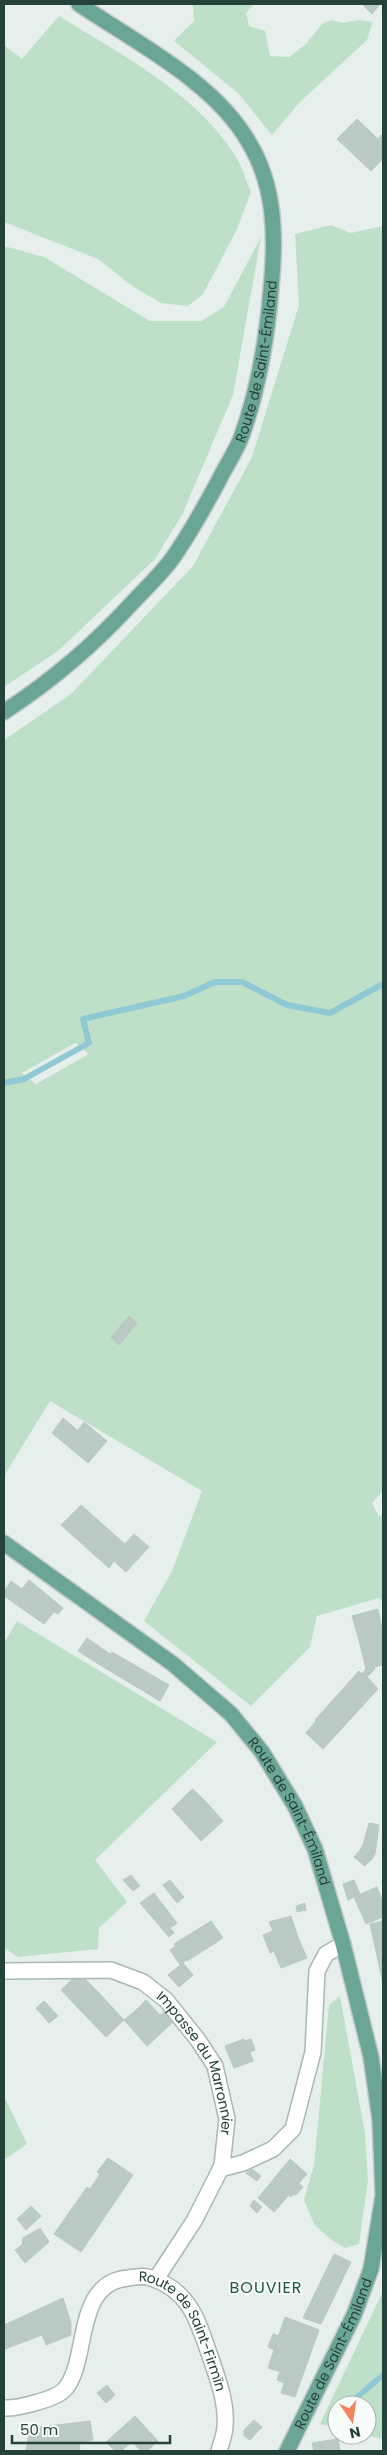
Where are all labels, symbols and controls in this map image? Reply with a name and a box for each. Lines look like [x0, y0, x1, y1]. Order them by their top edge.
street label: Route de Saint-Émiland [230, 279, 282, 445]
street label: Route de Saint-Émiland [243, 1732, 335, 1888]
street label: Impasse du Marronnier [152, 1986, 237, 2136]
street label: Route de Saint-Firmïn [139, 2266, 231, 2393]
street label: Route de Saint-Émiland [289, 2275, 377, 2433]
district label: BOUVIER [230, 2276, 302, 2299]
north arrow [327, 2395, 377, 2445]
scale bar [12, 2412, 170, 2444]
text: 50 m [20, 2419, 58, 2440]
text: N [348, 2422, 362, 2444]

